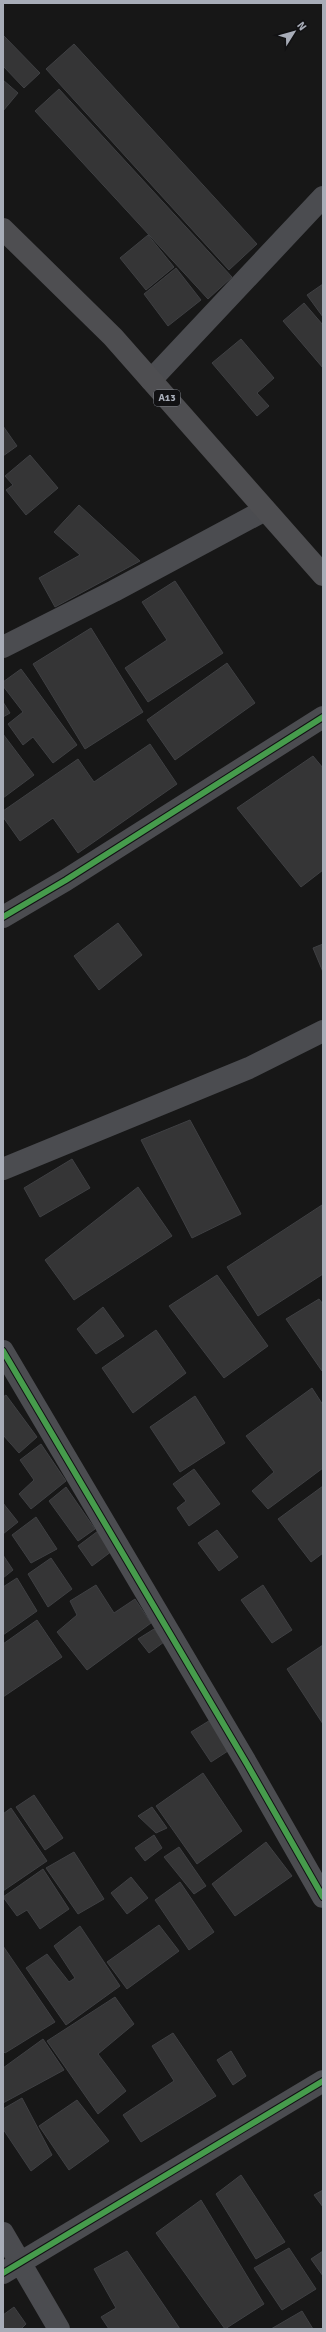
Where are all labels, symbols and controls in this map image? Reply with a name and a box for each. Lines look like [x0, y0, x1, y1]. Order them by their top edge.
north arrow [274, 12, 314, 52]
text: N [294, 19, 309, 33]
road number: A13 [154, 390, 180, 406]

